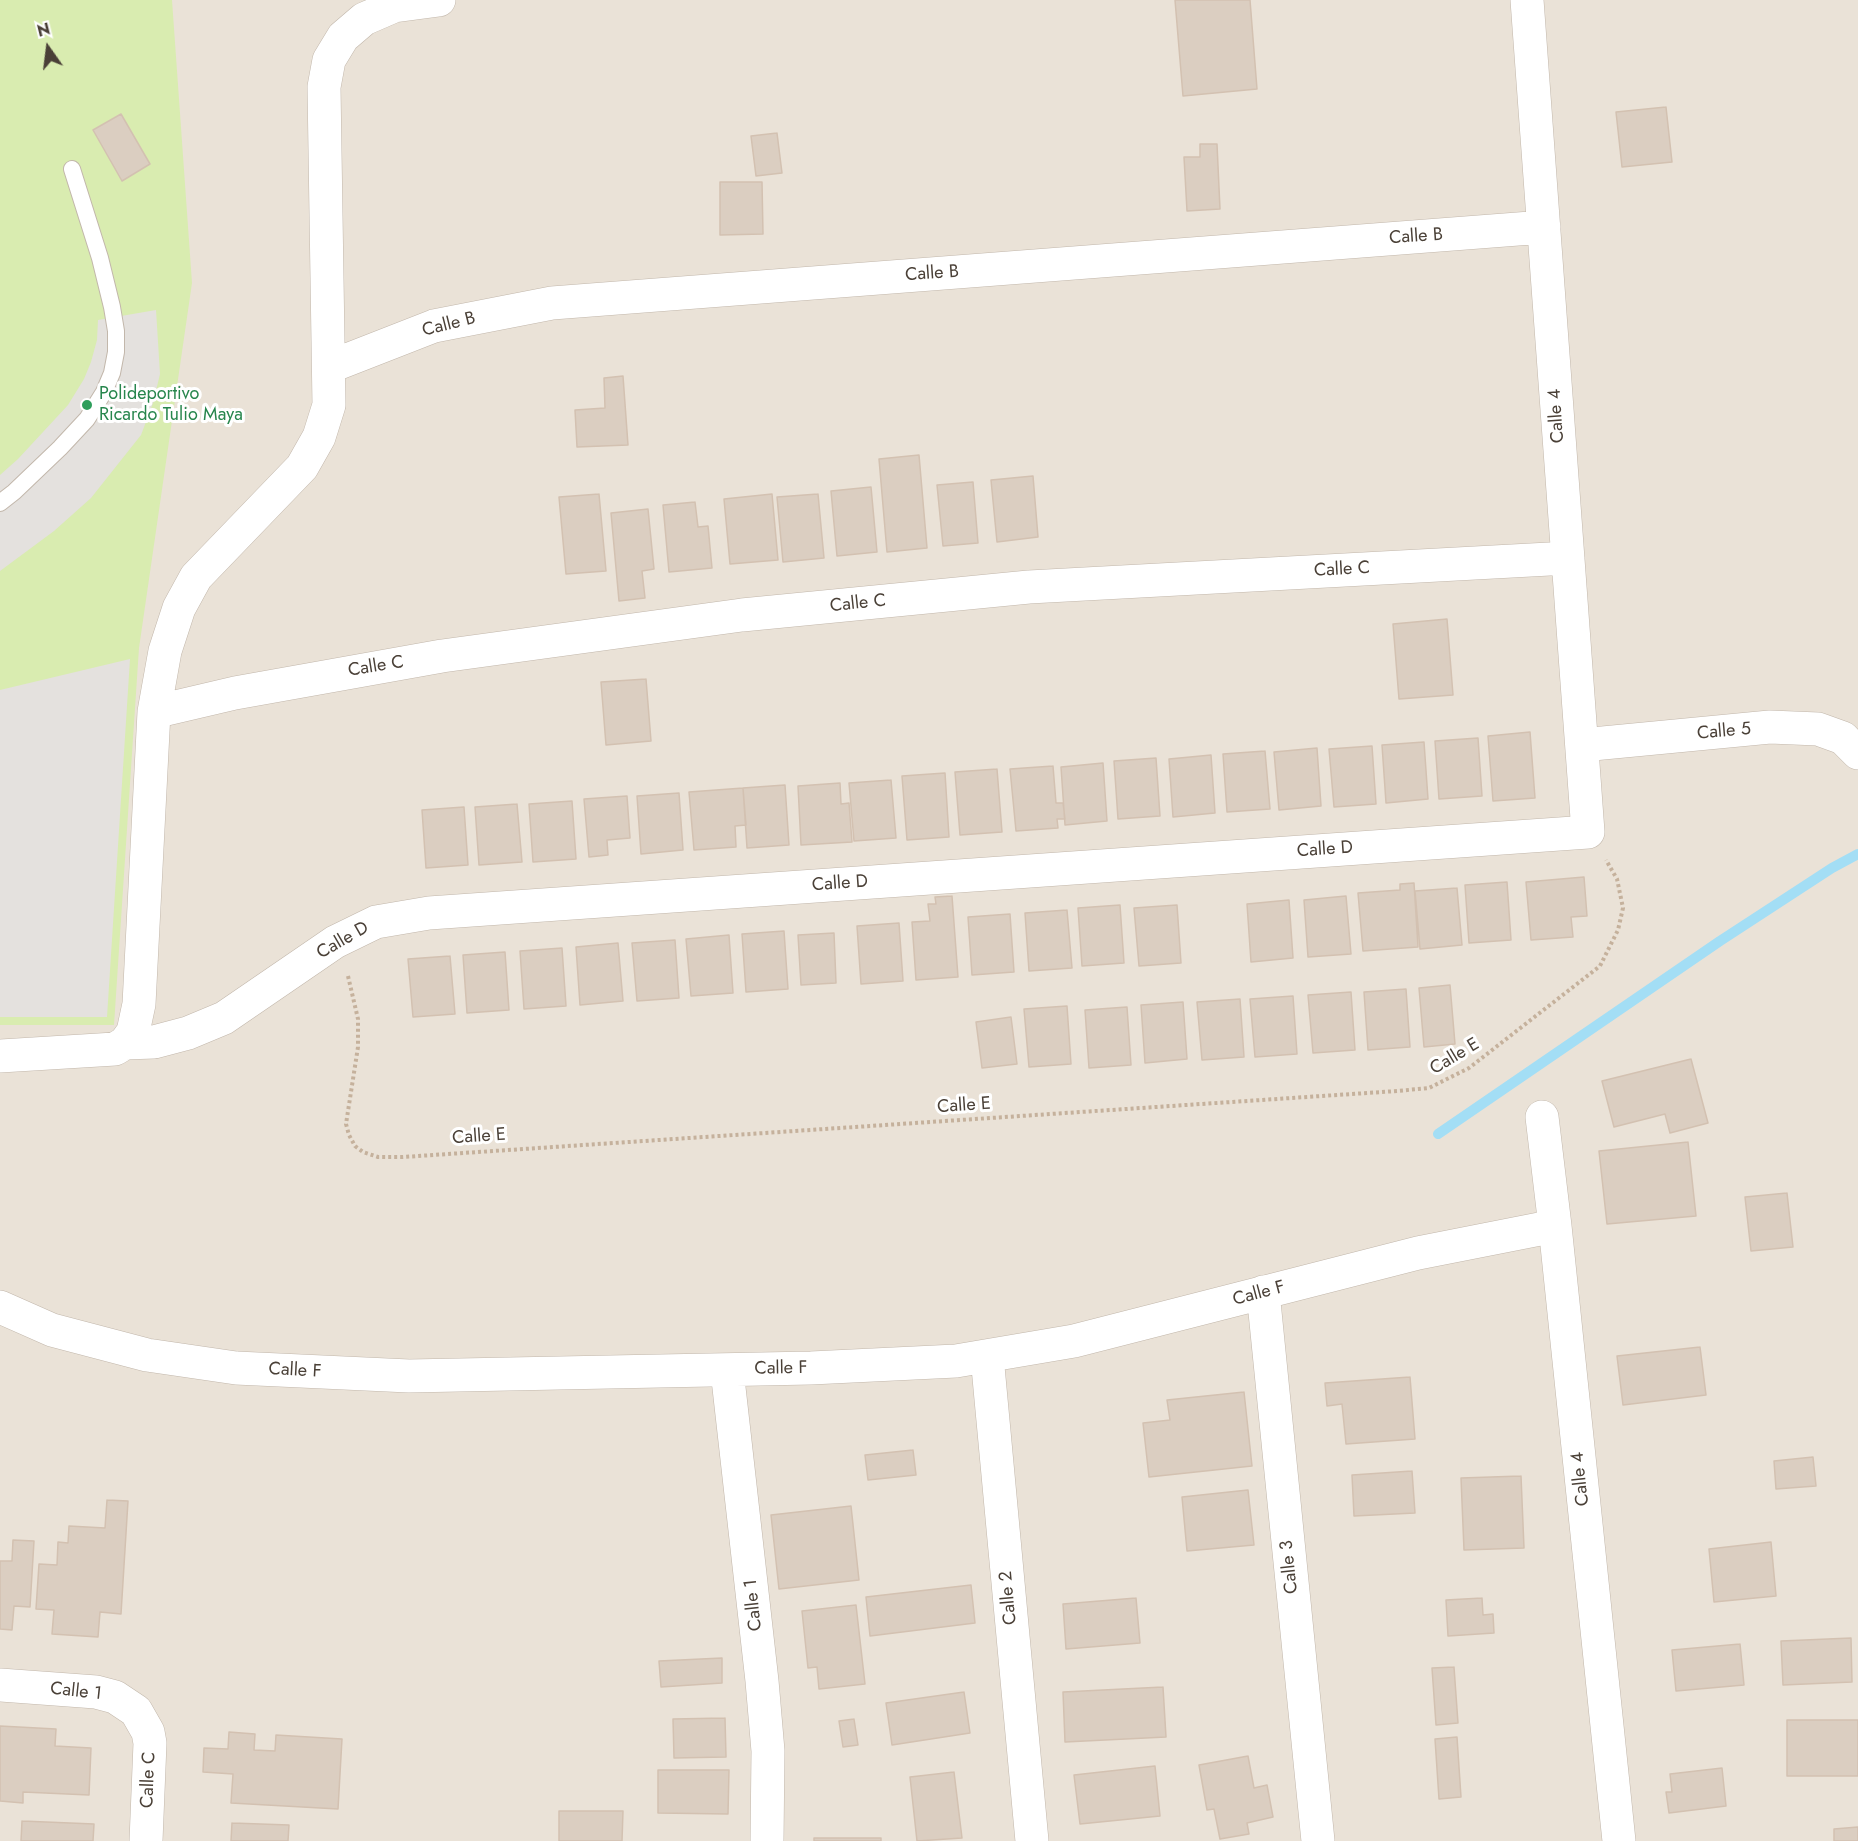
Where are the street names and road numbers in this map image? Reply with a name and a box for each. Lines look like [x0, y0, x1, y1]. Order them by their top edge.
street label: Calle B [1388, 224, 1444, 250]
street label: Calle B [904, 261, 960, 287]
street label: Calle B [420, 308, 478, 342]
street label: Calle 4 [1544, 388, 1570, 444]
street label: Calle C [1313, 558, 1371, 582]
street label: Calle C [829, 590, 887, 618]
street label: Calle C [347, 652, 405, 682]
street label: Calle 5 [1696, 719, 1752, 745]
street label: Calle D [1296, 837, 1354, 863]
street label: Calle D [811, 871, 869, 897]
street label: Calle D [313, 918, 373, 964]
street label: Calle E [1426, 1034, 1484, 1080]
street label: Calle E [936, 1093, 992, 1119]
street label: Calle E [451, 1124, 507, 1150]
street label: Calle F [1231, 1277, 1287, 1311]
street label: Calle F [754, 1358, 808, 1380]
street label: Calle F [268, 1359, 322, 1383]
street label: Calle 4 [1567, 1451, 1595, 1507]
street label: Calle 3 [1276, 1539, 1304, 1595]
street label: Calle 2 [996, 1570, 1022, 1626]
street label: Calle 1 [741, 1578, 767, 1632]
street label: Calle 1 [49, 1679, 103, 1705]
street label: Calle C [137, 1752, 161, 1808]

